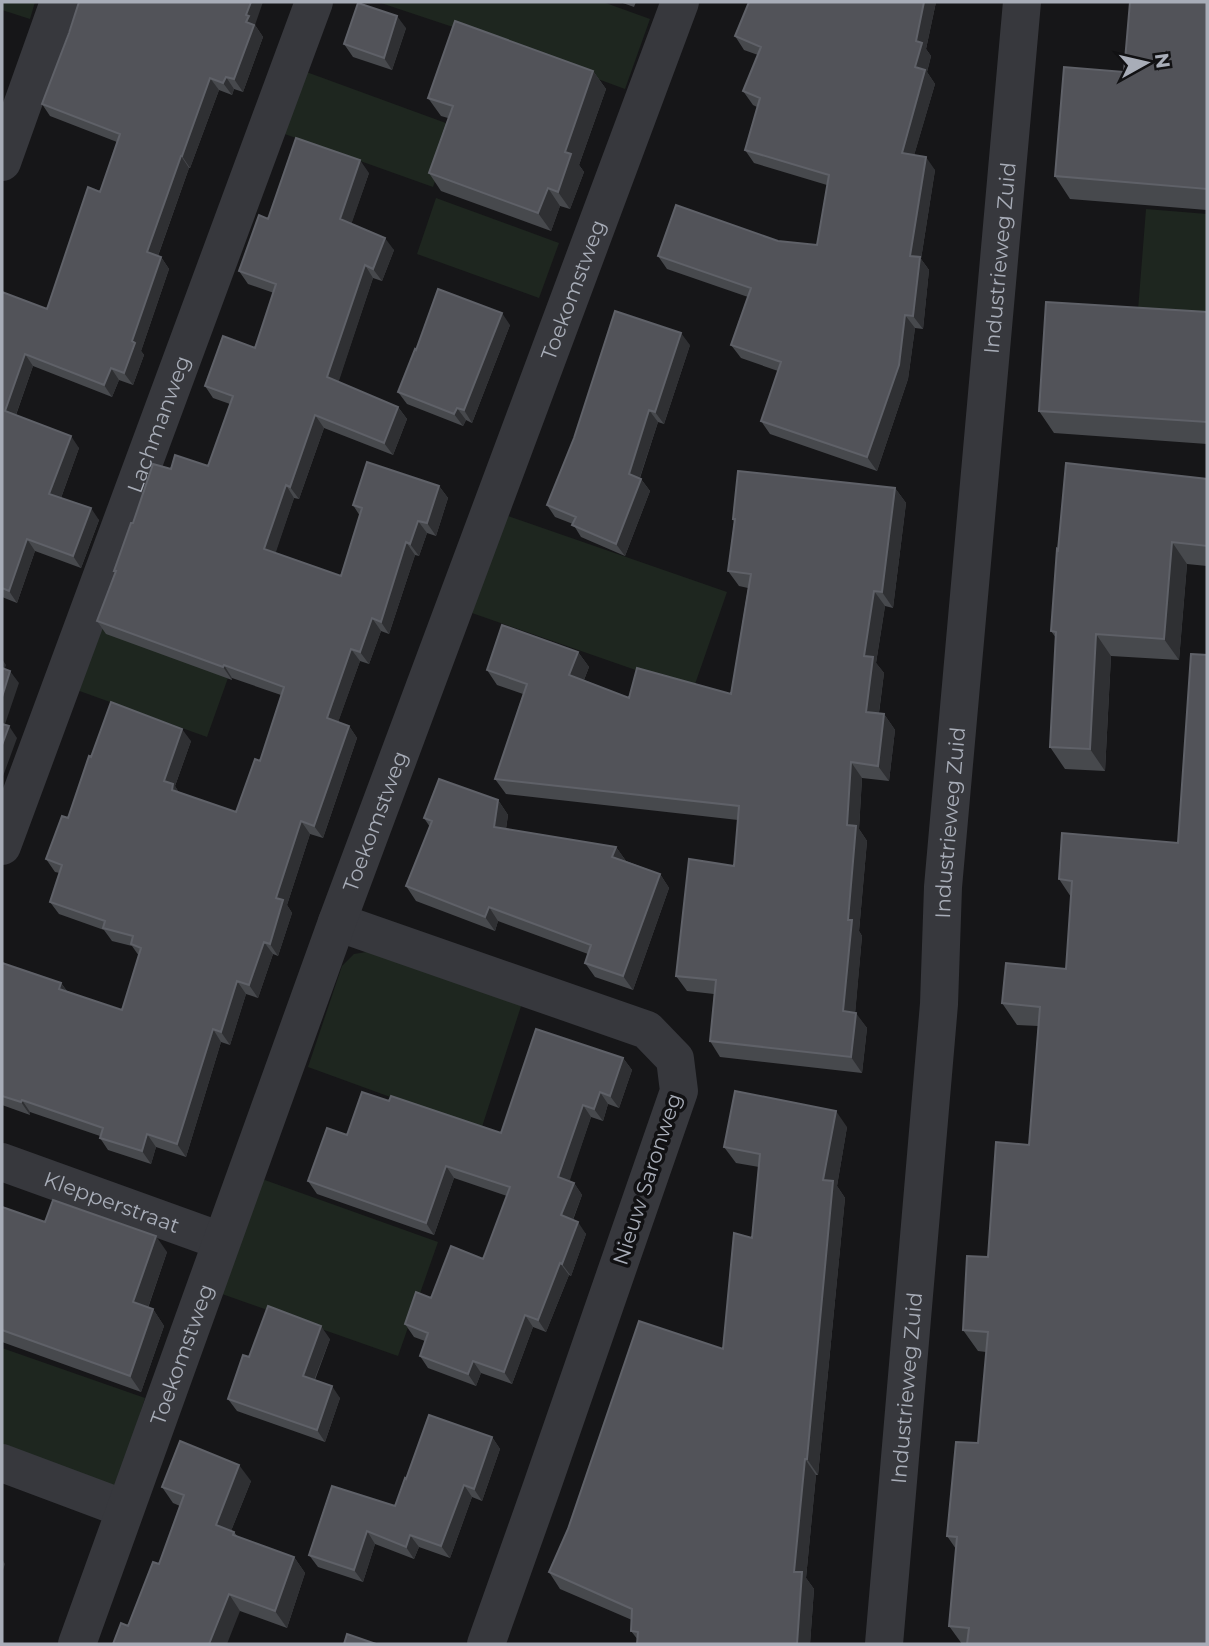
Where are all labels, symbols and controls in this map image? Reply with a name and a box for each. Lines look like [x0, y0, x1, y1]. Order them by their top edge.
north arrow [1111, 28, 1181, 98]
text: N [1150, 51, 1175, 70]
street label: Industrieweg Zuid [978, 161, 1020, 355]
street label: Toekomstweg [535, 216, 610, 364]
street label: Lachmanweg [121, 352, 195, 496]
street label: Industrieweg Zuid [929, 726, 970, 919]
street label: Toekomstweg [337, 747, 412, 895]
street label: Nieuw Saronweg [607, 1090, 687, 1268]
street label: Klepperstraat [41, 1166, 183, 1238]
street label: Toekomstweg [144, 1280, 218, 1428]
street label: Industrieweg Zuid [885, 1291, 927, 1485]

